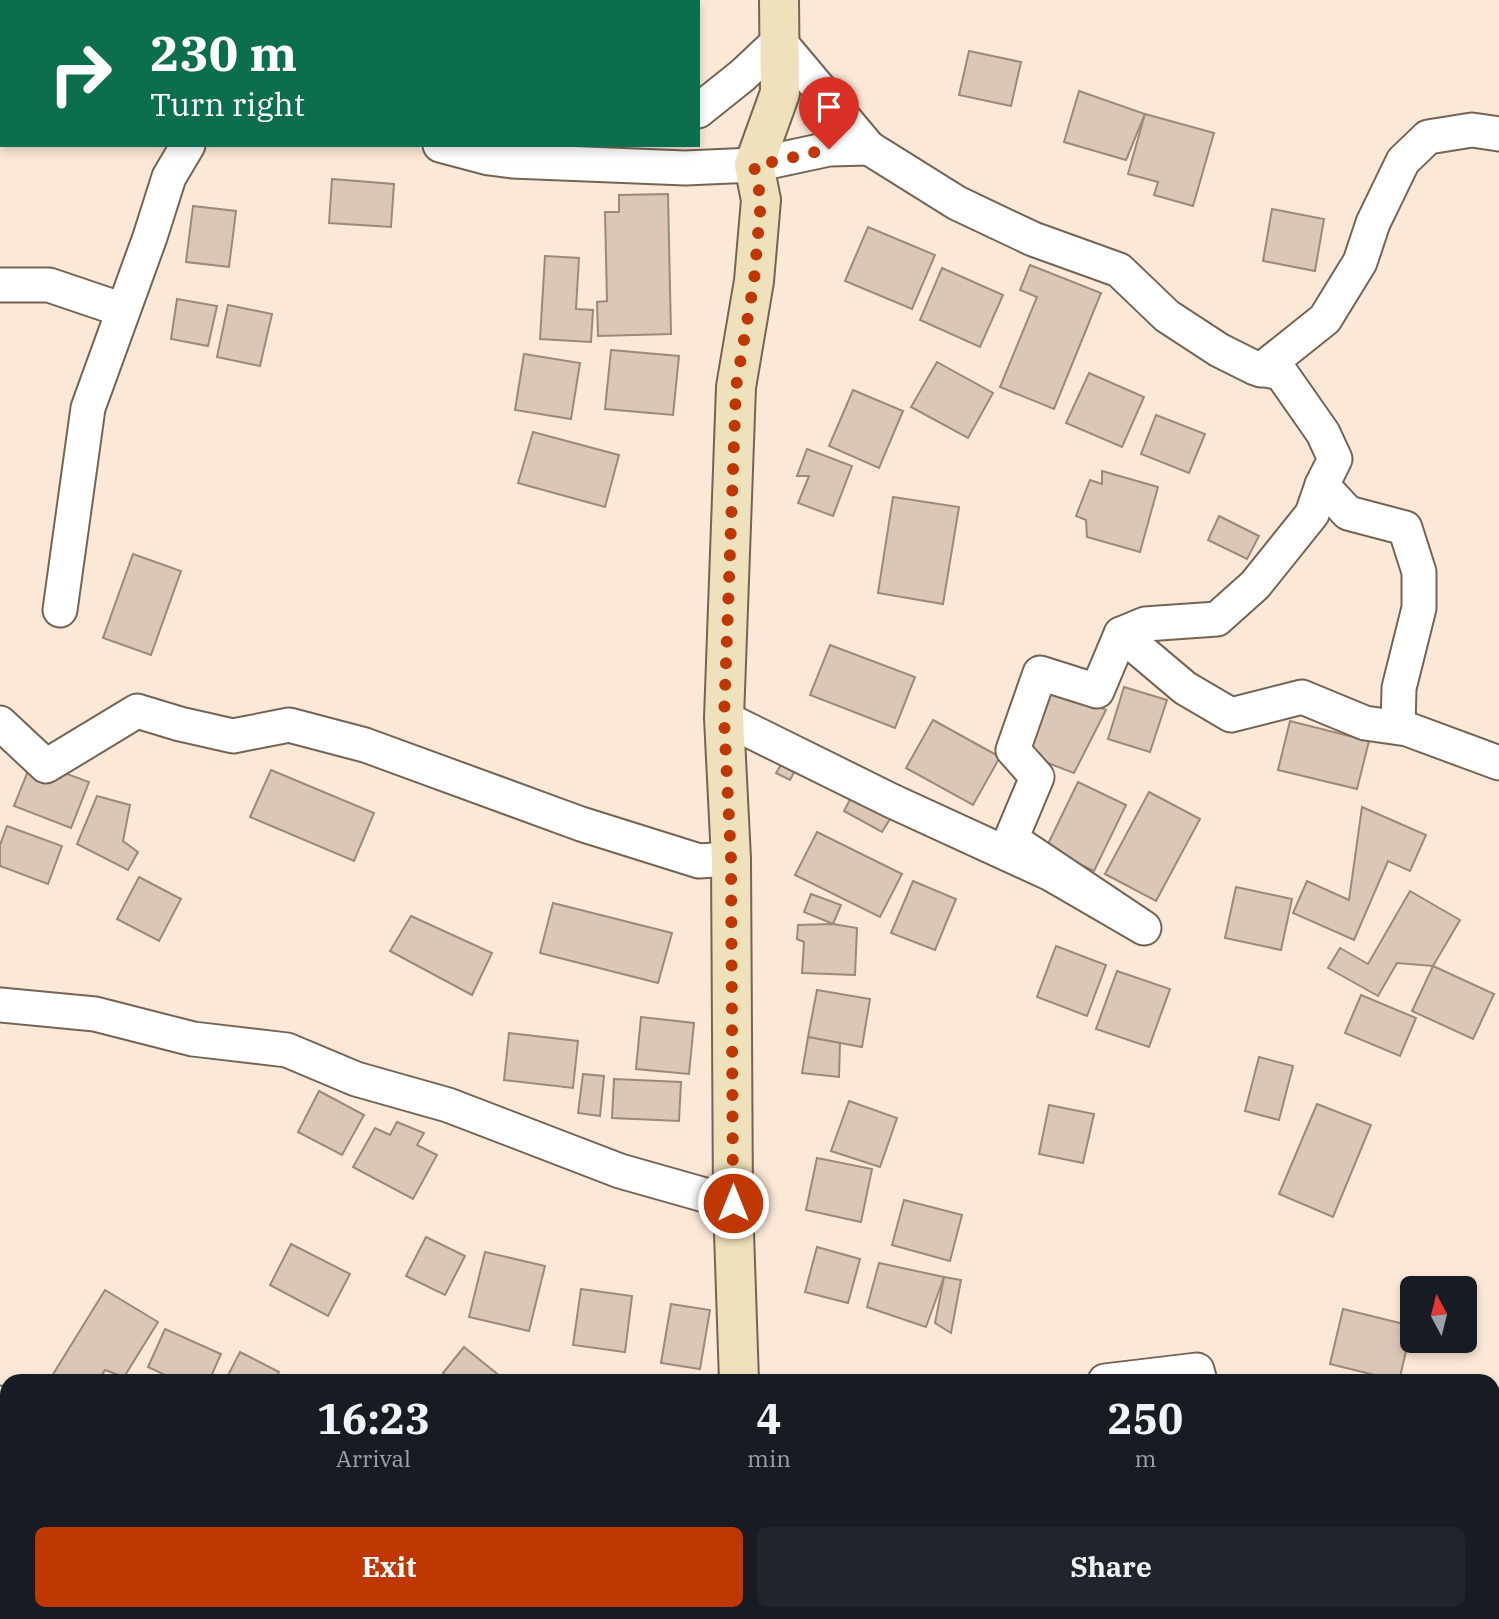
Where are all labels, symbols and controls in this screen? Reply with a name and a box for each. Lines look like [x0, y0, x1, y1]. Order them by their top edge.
text: 230 m [150, 21, 297, 84]
icon: right [35, 28, 126, 119]
pin [799, 77, 859, 149]
text: Turn right [150, 83, 305, 125]
icon: arrive [810, 88, 848, 126]
position arrow [696, 1166, 770, 1240]
north arrow [1400, 1276, 1477, 1353]
map controls [1400, 1276, 1477, 1353]
text: 16:23 [317, 1391, 430, 1446]
text: 4 [756, 1391, 782, 1446]
text: 250 [1108, 1391, 1183, 1446]
text: Arrival [336, 1443, 411, 1473]
text: min [747, 1443, 791, 1473]
text: m [1134, 1443, 1156, 1473]
button: Exit [35, 1527, 743, 1607]
button: Share [757, 1527, 1465, 1607]

